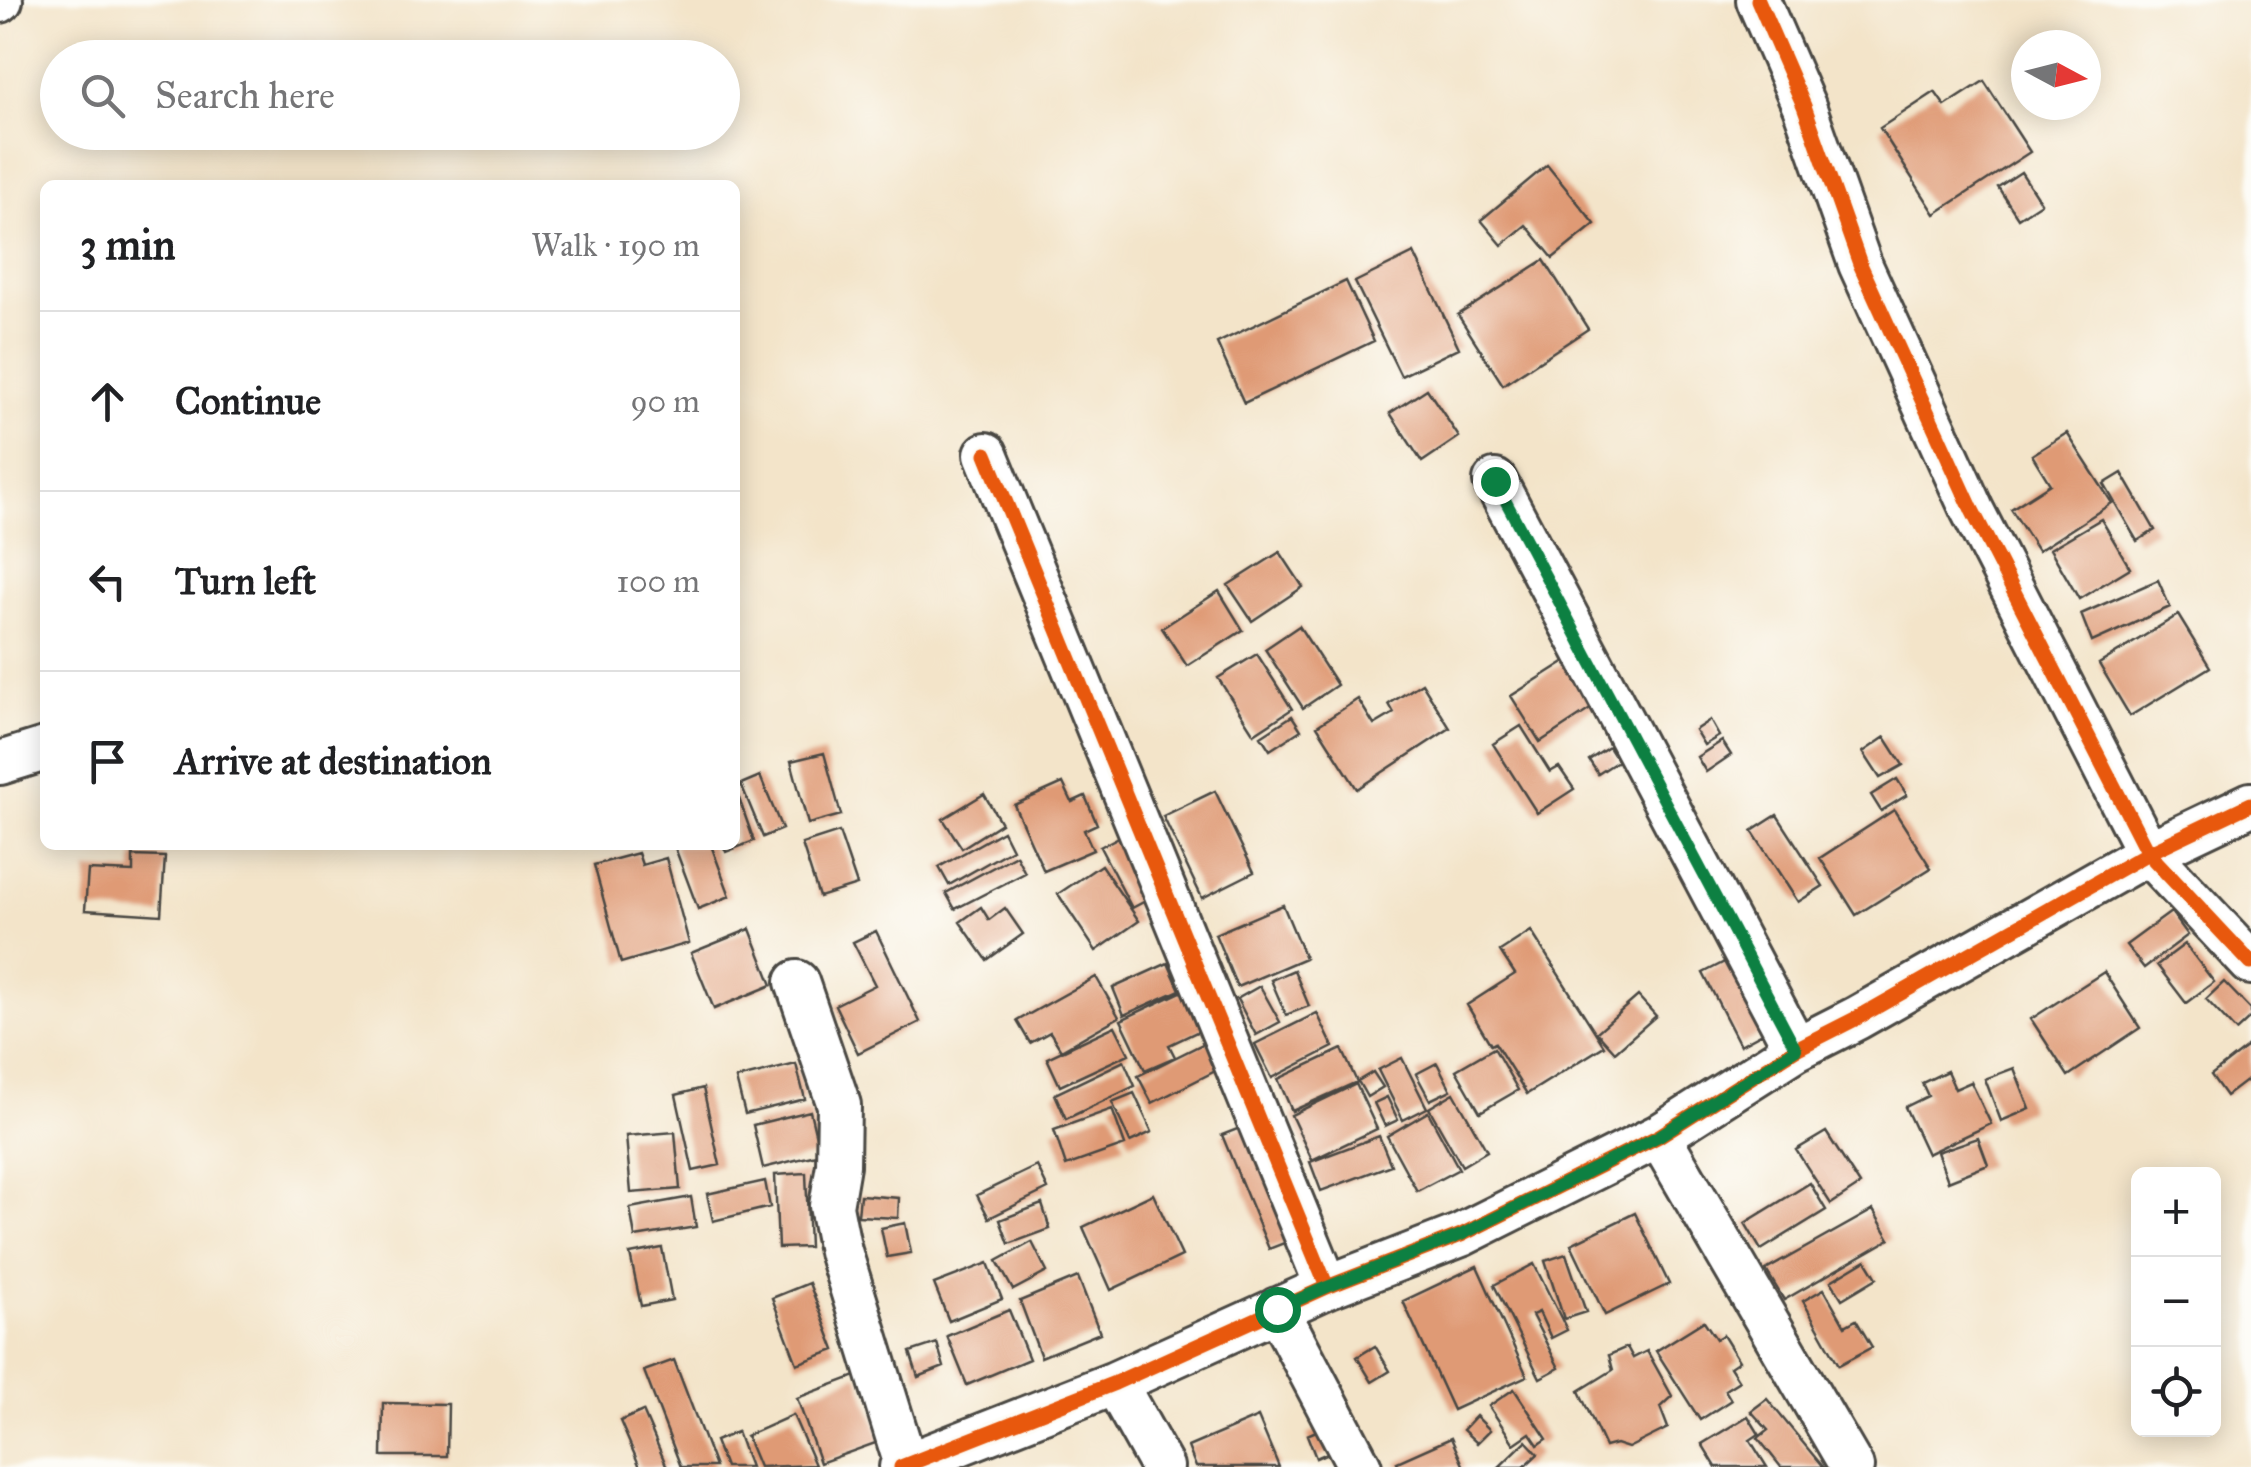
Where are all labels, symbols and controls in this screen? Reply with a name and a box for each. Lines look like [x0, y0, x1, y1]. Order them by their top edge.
north arrow [2011, 30, 2101, 120]
search box [40, 40, 740, 150]
icon: search [75, 68, 130, 123]
text: Search here [155, 72, 335, 118]
text: 3 min [80, 219, 175, 271]
text: Walk · 190 m [531, 226, 700, 265]
icon: ahead [80, 374, 135, 429]
text: Continue [175, 378, 321, 424]
text: 90 m [630, 382, 700, 421]
route end [1473, 459, 1519, 505]
icon: left [80, 554, 135, 609]
text: Turn left [175, 558, 316, 604]
text: 100 m [616, 562, 700, 601]
icon: arrive [80, 734, 135, 789]
text: Arrive at destination [175, 738, 492, 784]
map controls [2131, 1167, 2221, 1437]
button: + [2131, 1167, 2221, 1257]
button: − [2131, 1257, 2221, 1347]
route start [1255, 1287, 1301, 1333]
button: locate [2131, 1347, 2221, 1437]

